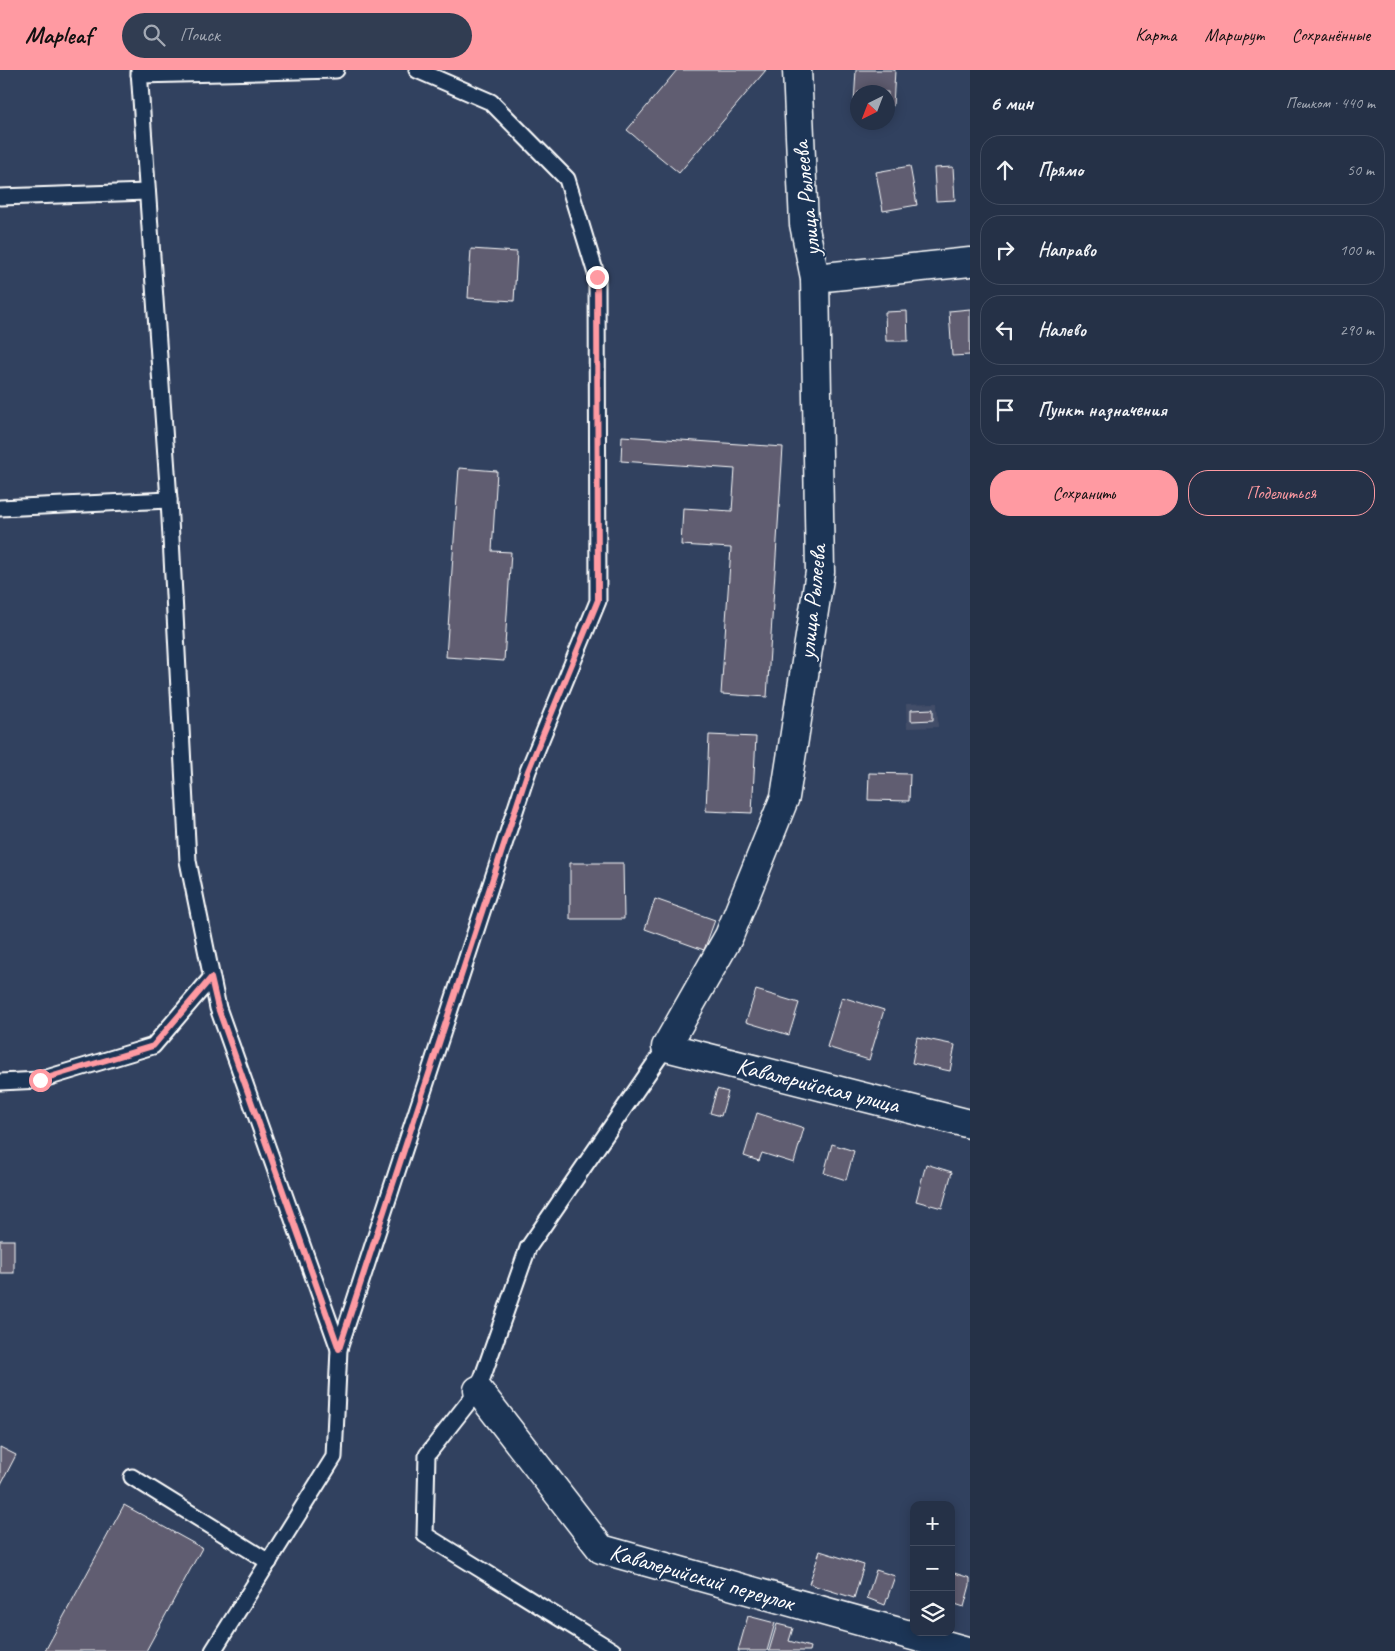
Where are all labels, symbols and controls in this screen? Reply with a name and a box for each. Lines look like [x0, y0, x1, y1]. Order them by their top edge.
search box [122, 13, 472, 58]
text: Mapleaf [25, 20, 92, 50]
icon: search [140, 21, 168, 49]
text: Поиск [180, 23, 220, 47]
text: Карта [1135, 24, 1176, 46]
text: Маршрут [1204, 24, 1264, 46]
text: Сохранённые [1292, 24, 1370, 46]
north arrow [850, 85, 895, 130]
text: 6 мин [990, 90, 1033, 116]
text: Пешком · 440 m [1286, 93, 1375, 113]
street label: улица Рылеева [785, 138, 827, 260]
icon: ahead [991, 156, 1019, 184]
text: Прямо [1038, 158, 1083, 182]
text: 50 m [1347, 160, 1374, 180]
icon: right [991, 236, 1019, 264]
text: Направо [1038, 238, 1096, 262]
text: 100 m [1340, 240, 1374, 260]
route end [586, 266, 609, 289]
icon: left [991, 316, 1019, 344]
text: Налево [1038, 318, 1086, 342]
text: 290 m [1340, 320, 1374, 340]
icon: arrive [991, 396, 1019, 424]
text: Пункт назначения [1038, 398, 1167, 422]
button: Сохранить [990, 470, 1178, 516]
button: Поделиться [1188, 470, 1375, 516]
street label: улица Рылеева [791, 541, 833, 663]
street label: Кавалерийская улица [734, 1050, 904, 1120]
route start [29, 1069, 52, 1092]
map controls [910, 1501, 955, 1636]
button: + [910, 1501, 955, 1546]
street label: Кавалерийский переулок [607, 1536, 799, 1618]
button: − [910, 1546, 955, 1591]
button: layers [910, 1591, 955, 1636]

